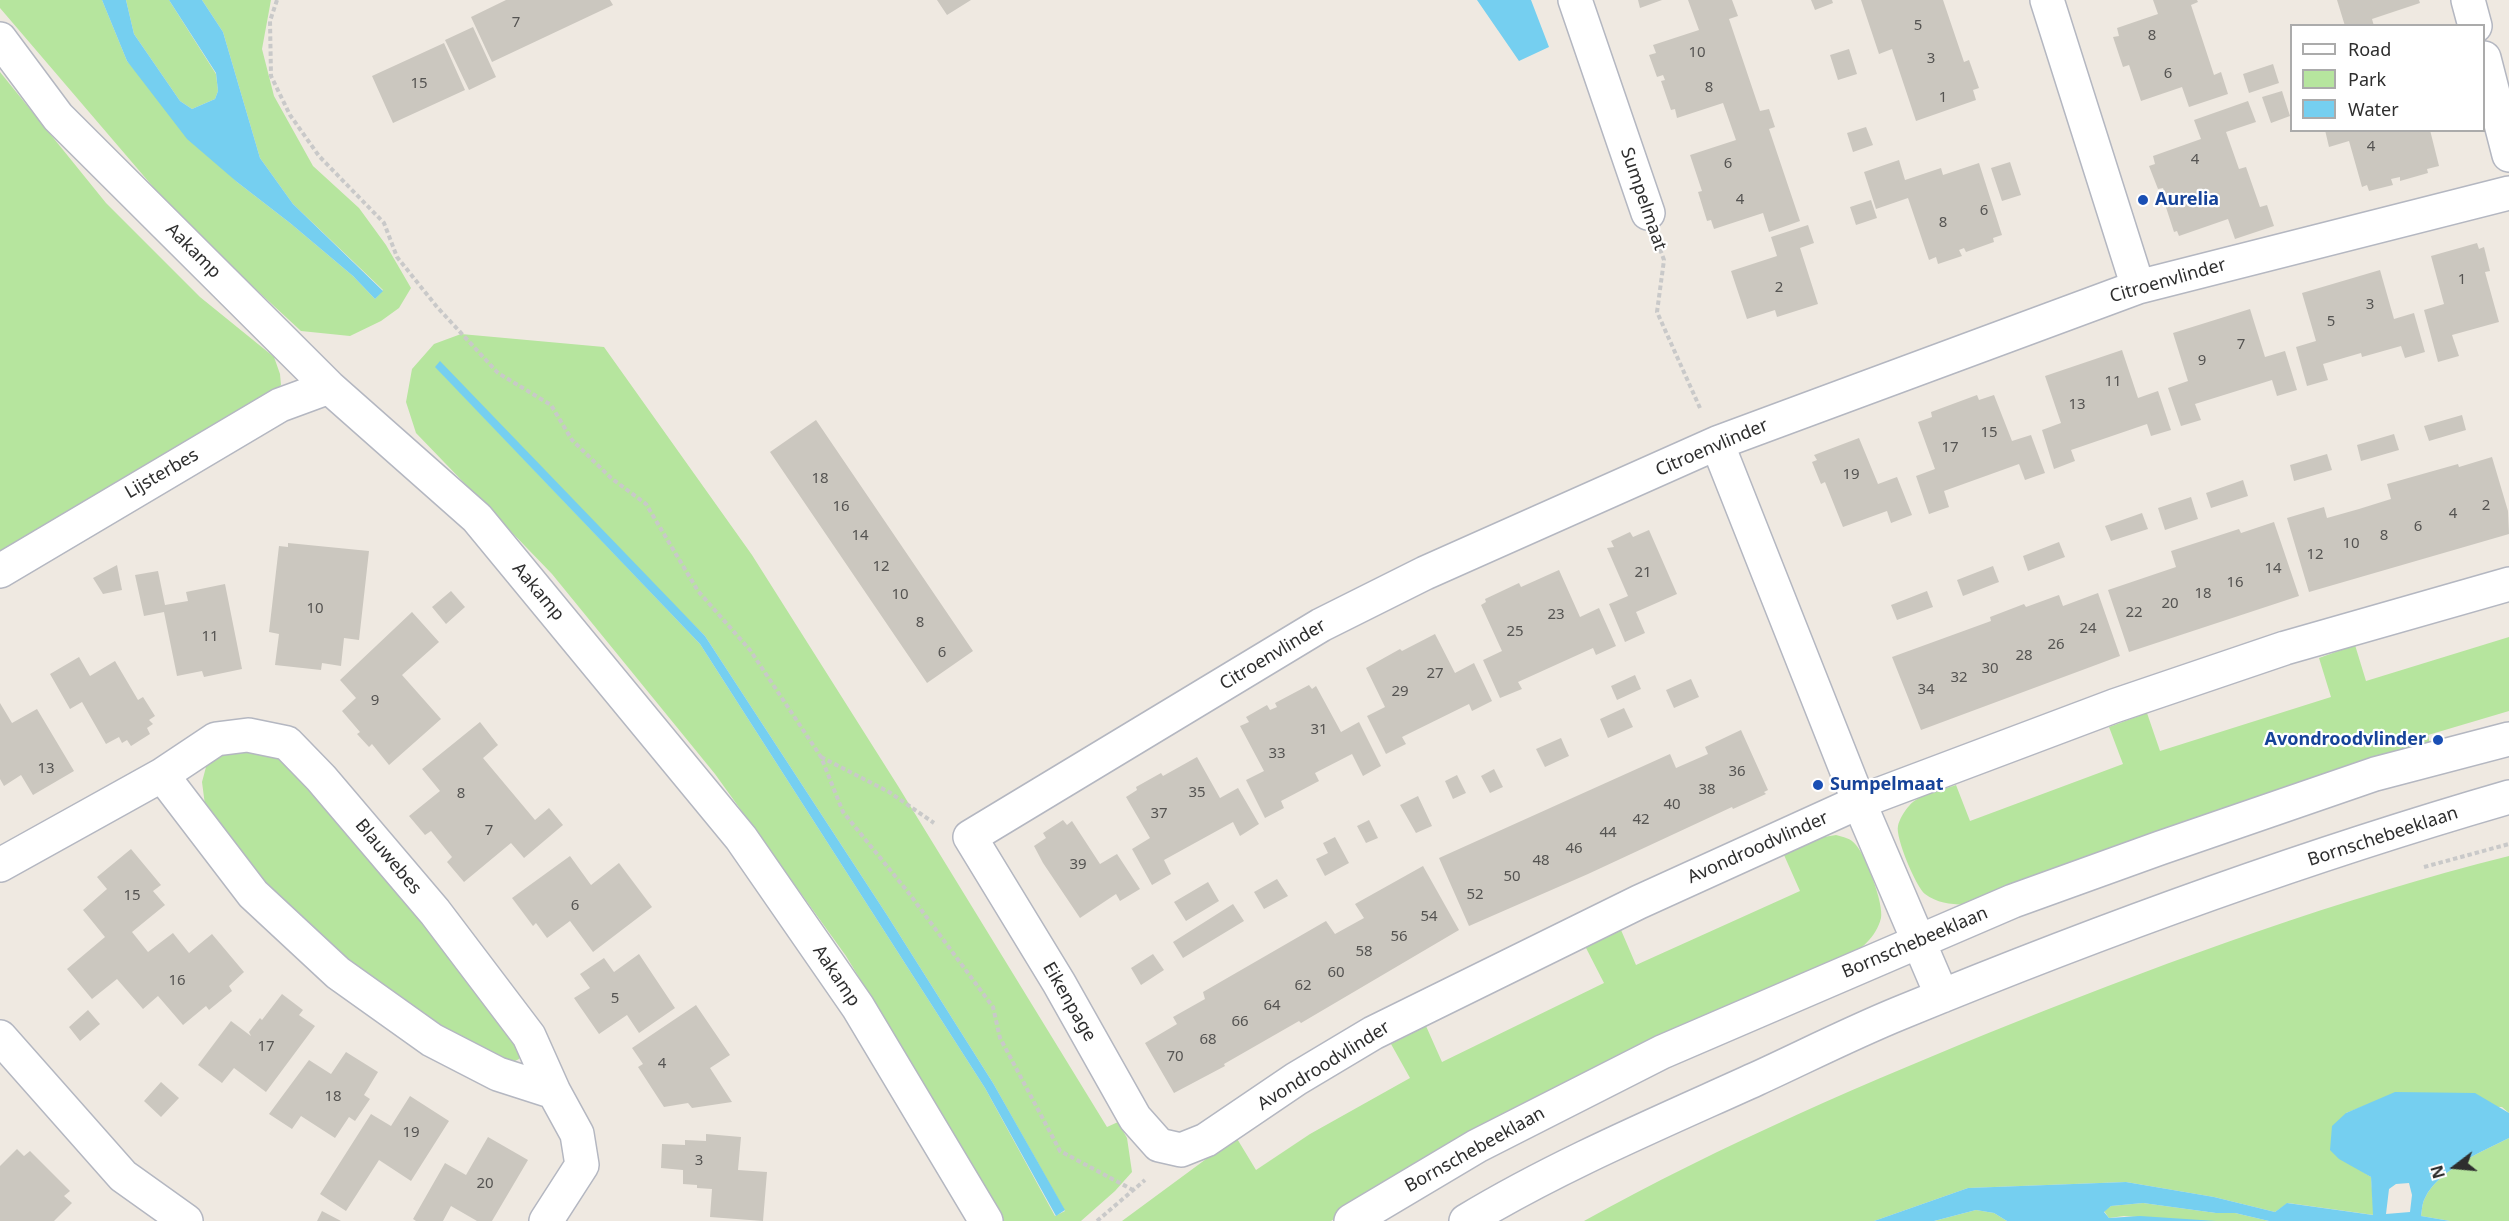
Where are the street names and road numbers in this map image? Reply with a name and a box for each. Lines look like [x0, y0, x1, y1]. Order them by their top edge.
street label: Sumpelmaat [1615, 145, 1671, 253]
street label: Aakamp [161, 219, 225, 283]
street label: Citroenvlinder [2107, 254, 2229, 308]
street label: Citroenvlinder [1653, 415, 1771, 481]
street label: Lijsterbes [121, 444, 203, 504]
street label: Aakamp [507, 559, 569, 625]
street label: Citroenvlinder [1216, 615, 1330, 695]
street label: Bornschebeeklaan [2305, 803, 2461, 871]
street label: Avondroodvlinder [1684, 807, 1832, 889]
street label: Blauwebes [350, 815, 426, 899]
street label: Bornschebeeklaan [1839, 902, 1991, 984]
street label: Aakamp [808, 941, 864, 1011]
street label: Eikenpage [1038, 959, 1100, 1045]
street label: Avondroodvlinder [1254, 1017, 1394, 1115]
street label: Bornschebeeklaan [1401, 1103, 1549, 1197]

